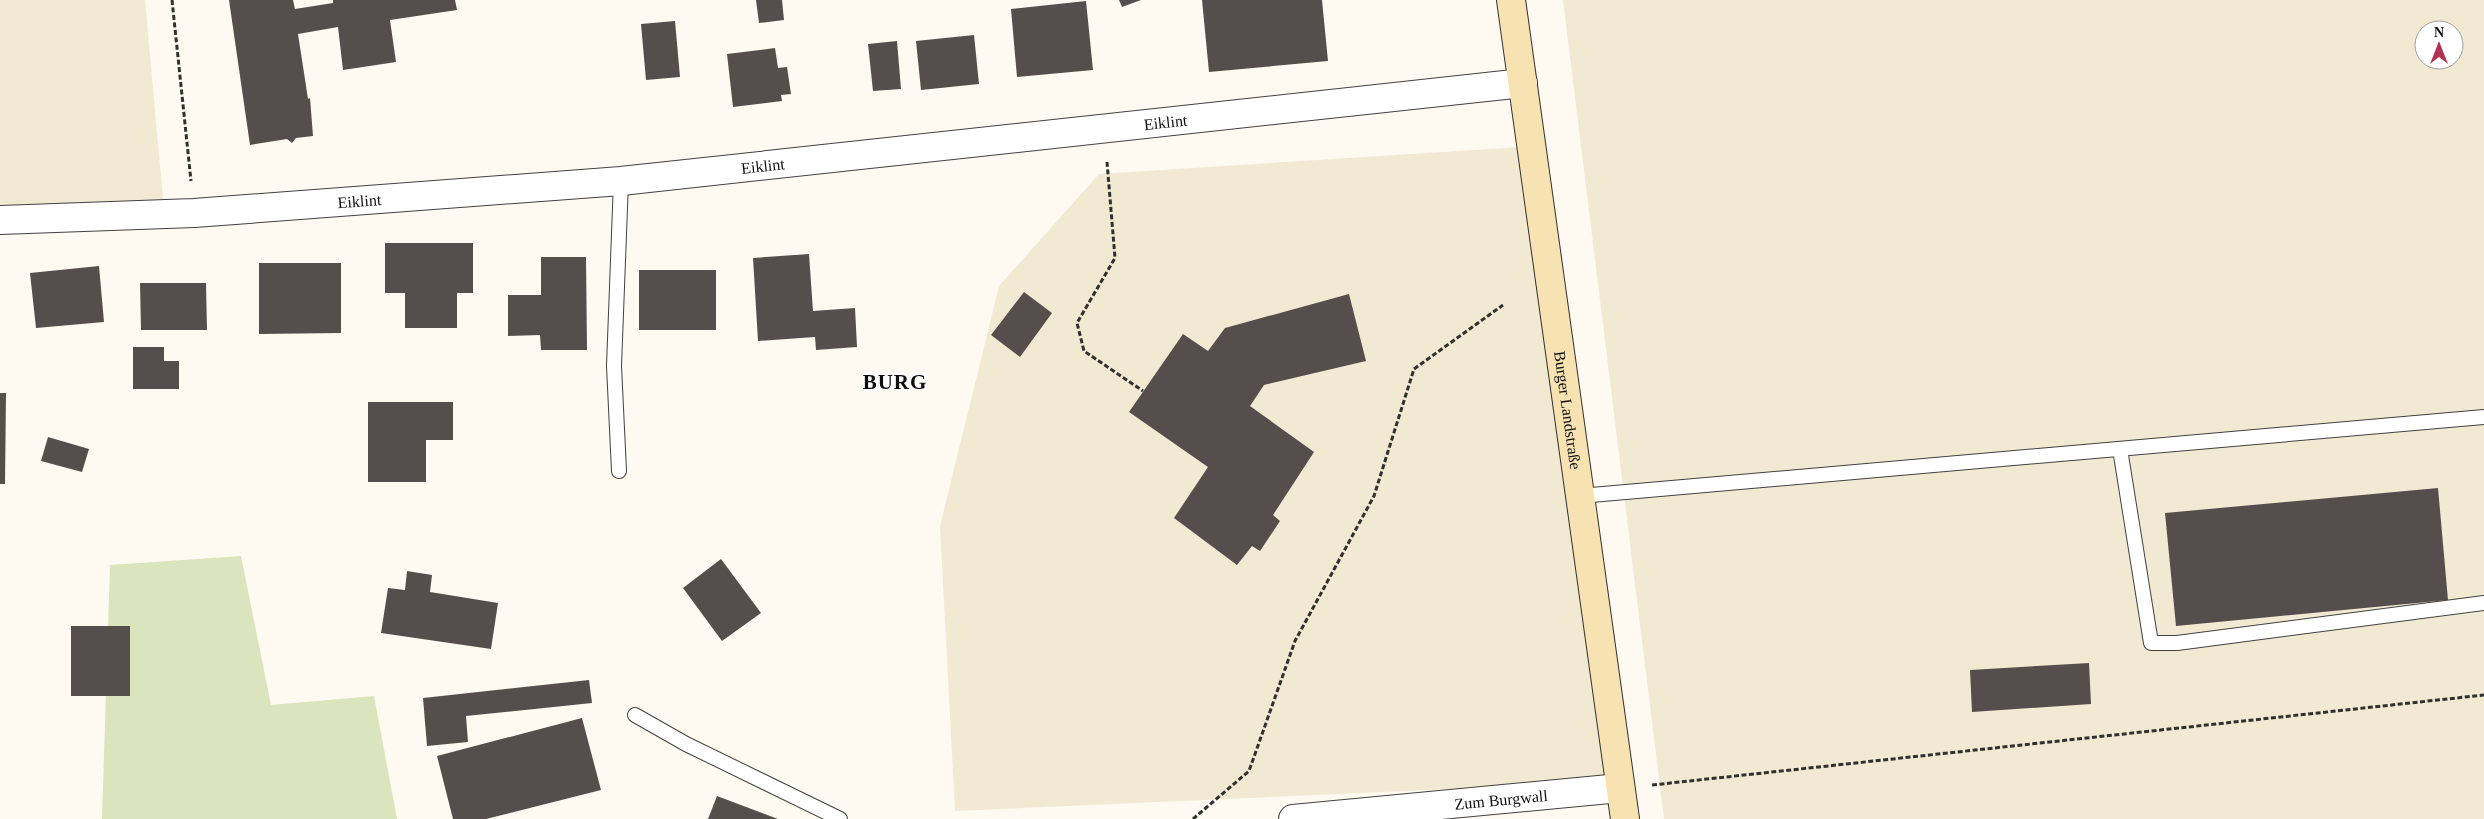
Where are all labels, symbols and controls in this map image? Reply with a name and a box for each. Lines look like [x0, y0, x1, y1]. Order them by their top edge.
north arrow [2414, 20, 2464, 70]
text: N [2434, 25, 2444, 40]
street label: Eiklint [1143, 111, 1189, 133]
street label: Eiklint [740, 155, 786, 177]
street label: Eiklint [337, 191, 382, 211]
street label: Burger Landstraße [1551, 350, 1584, 470]
district label: BURG [863, 370, 927, 394]
street label: Zum Burgwall [1454, 787, 1549, 813]

